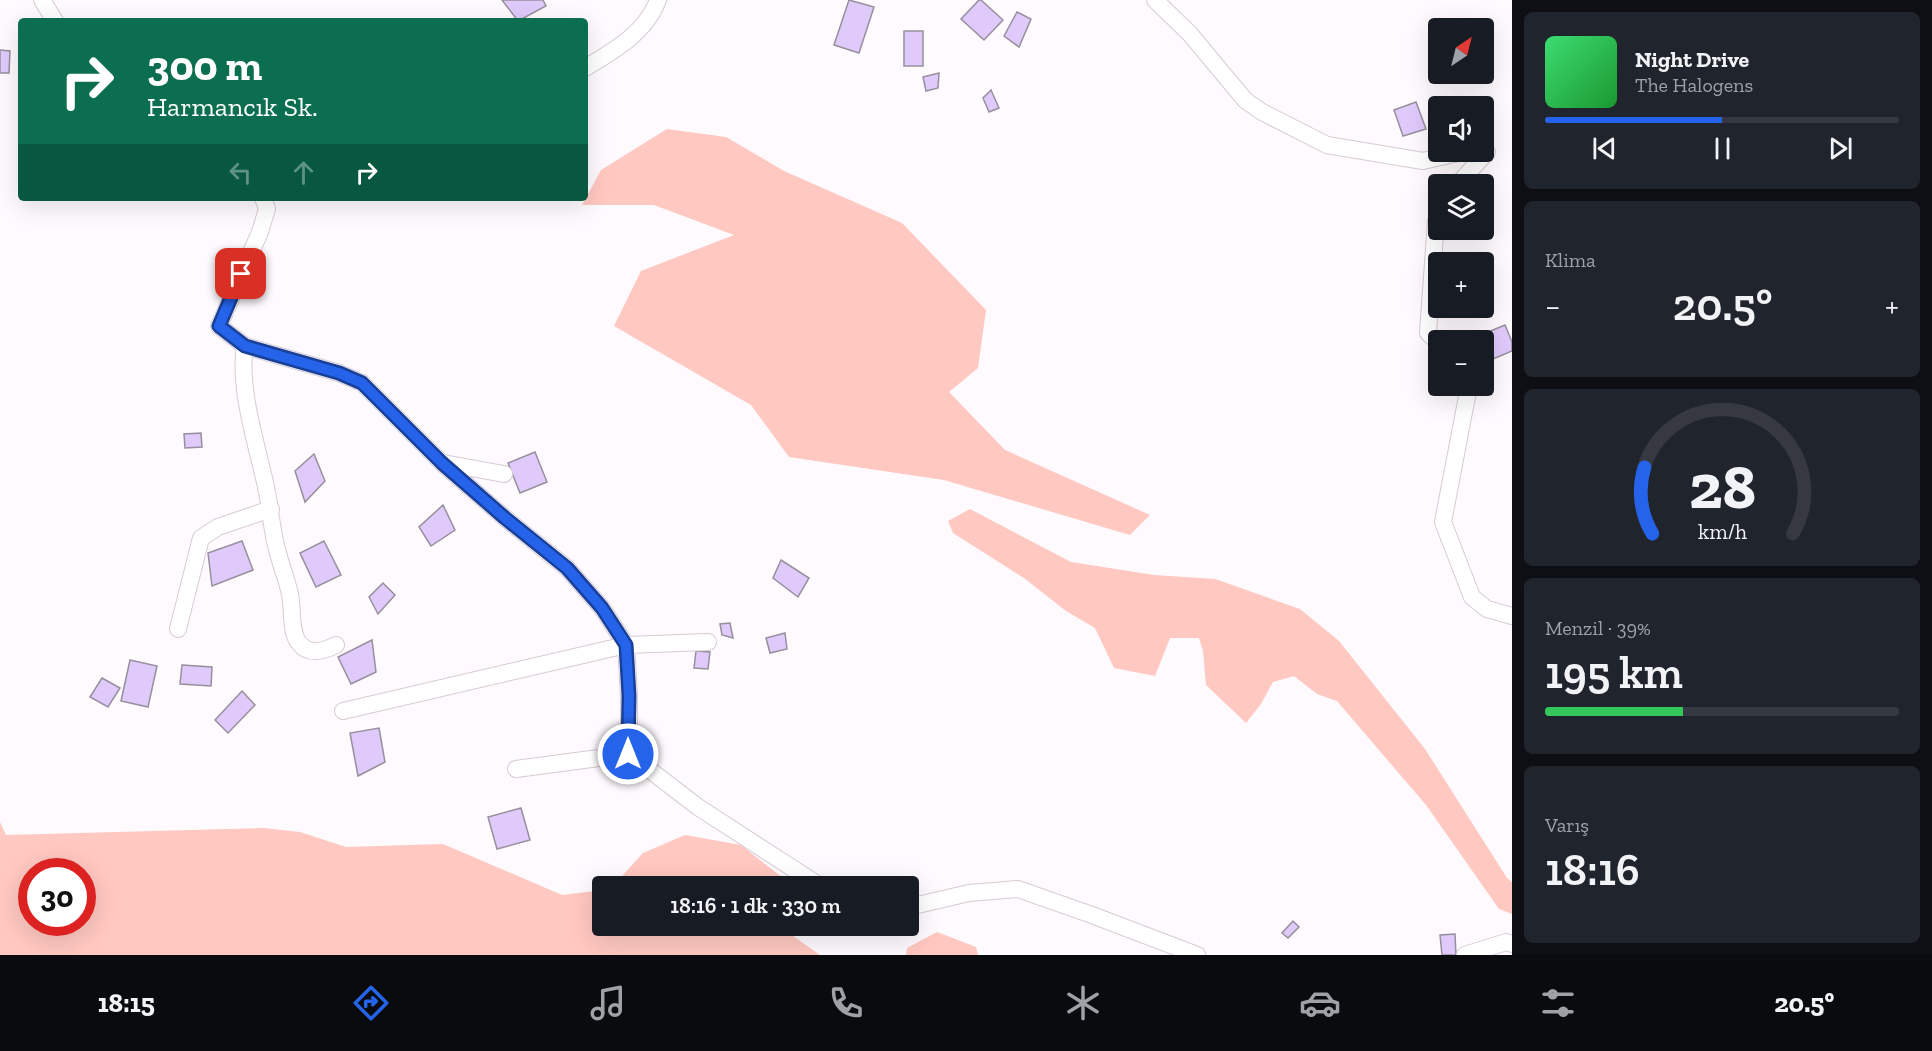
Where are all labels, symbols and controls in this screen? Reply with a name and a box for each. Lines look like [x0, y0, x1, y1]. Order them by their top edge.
north arrow [1428, 18, 1494, 84]
map controls [1428, 18, 1494, 396]
text: 300 m [147, 40, 262, 91]
icon: right [48, 42, 126, 120]
text: Night Drive [1635, 46, 1749, 73]
text: The Halogens [1635, 73, 1753, 97]
text: Harmancık Sk. [147, 91, 318, 123]
button: sound [1428, 96, 1494, 162]
icon: previous [1588, 132, 1621, 165]
icon: pause [1706, 132, 1739, 165]
icon: next [1824, 132, 1857, 165]
icon: left [224, 156, 257, 189]
icon: ahead [287, 156, 320, 189]
icon: right [350, 156, 383, 189]
button: layers [1428, 174, 1494, 240]
pin [215, 248, 266, 299]
text: Klima [1545, 248, 1596, 272]
button: + [1428, 252, 1494, 318]
icon: arrive [224, 257, 257, 290]
text: 20.5° [1673, 278, 1773, 332]
text: − [1545, 286, 1560, 325]
text: + [1885, 286, 1899, 325]
button: − [1428, 330, 1494, 396]
text: 28 [1688, 450, 1756, 525]
text: km/h [1698, 520, 1746, 545]
text: Menzil · 39% [1545, 616, 1651, 640]
text: 195 km [1545, 646, 1683, 700]
position arrow [596, 722, 660, 786]
text: Varış [1545, 813, 1589, 837]
text: 18:16 [1545, 843, 1640, 897]
speed limit sign: 30 [18, 858, 96, 936]
text: 18:16 · 1 dk · 330 m [670, 892, 841, 919]
icon: directions [350, 982, 392, 1024]
icon: music [587, 982, 629, 1024]
icon: phone [825, 982, 867, 1024]
icon: climate [1062, 982, 1104, 1024]
icon: car [1299, 982, 1341, 1024]
icon: filters [1537, 982, 1579, 1024]
text: 18:15 [98, 987, 155, 1019]
text: 20.5° [1774, 987, 1834, 1019]

